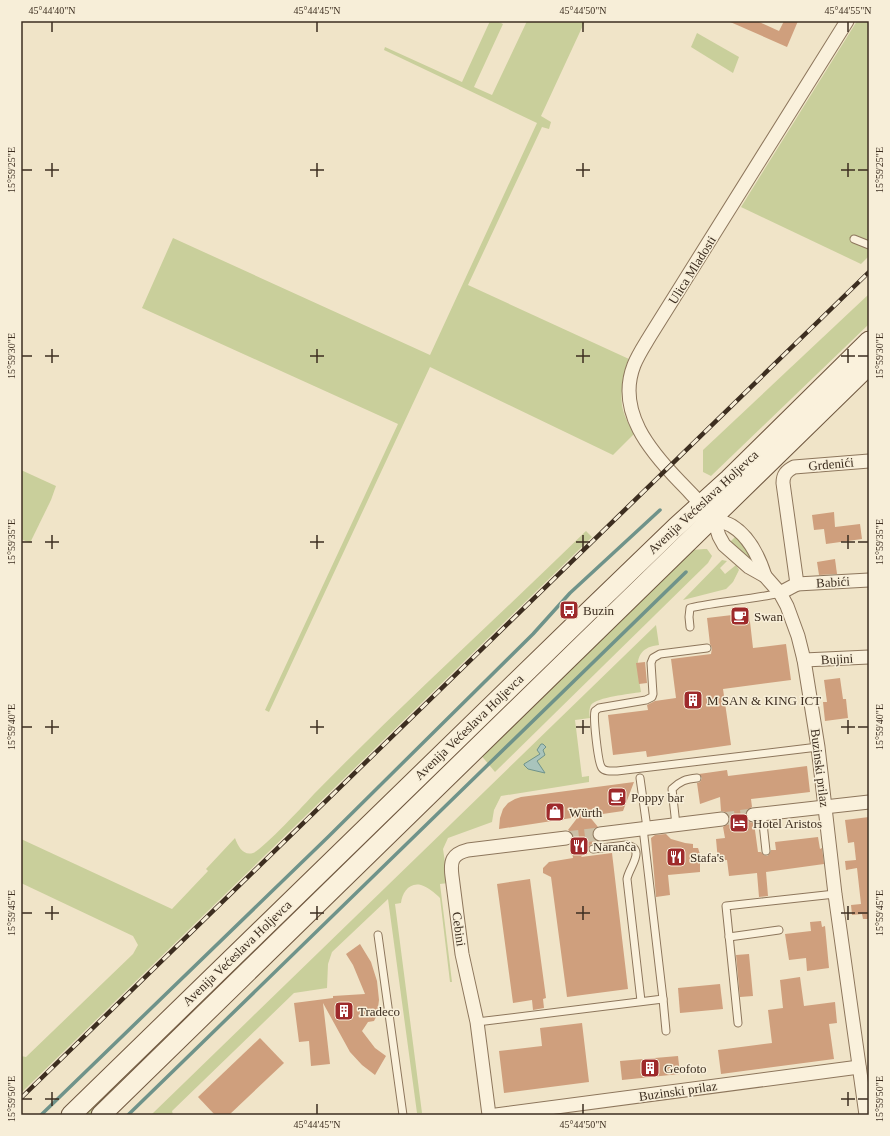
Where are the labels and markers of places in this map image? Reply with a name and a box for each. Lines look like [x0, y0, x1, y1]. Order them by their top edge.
bus stop icon: Buzin [558, 599, 580, 621]
place label: Buzin [583, 603, 615, 618]
cafe icon: Swan [729, 605, 751, 627]
place label: Swan [754, 609, 783, 624]
building icon: M SAN & KING ICT [682, 689, 704, 711]
place label: M SAN & KING ICT [707, 693, 821, 708]
cafe icon: Poppy bar [606, 786, 628, 808]
place label: Poppy bar [631, 790, 685, 805]
shop icon: Würth [544, 801, 566, 823]
place label: Würth [569, 805, 603, 820]
hotel icon: Hotel Aristos [728, 812, 750, 834]
place label: Hotel Aristos [753, 816, 822, 831]
restaurant icon: Naranča [568, 835, 590, 857]
place label: Naranča [593, 839, 637, 854]
restaurant icon: Stafa's [665, 846, 687, 868]
place label: Stafa's [690, 850, 724, 865]
building icon: Tradeco [333, 1000, 355, 1022]
place label: Tradeco [358, 1004, 400, 1019]
building icon: Geofoto [639, 1057, 661, 1079]
place label: Geofoto [664, 1061, 707, 1076]

